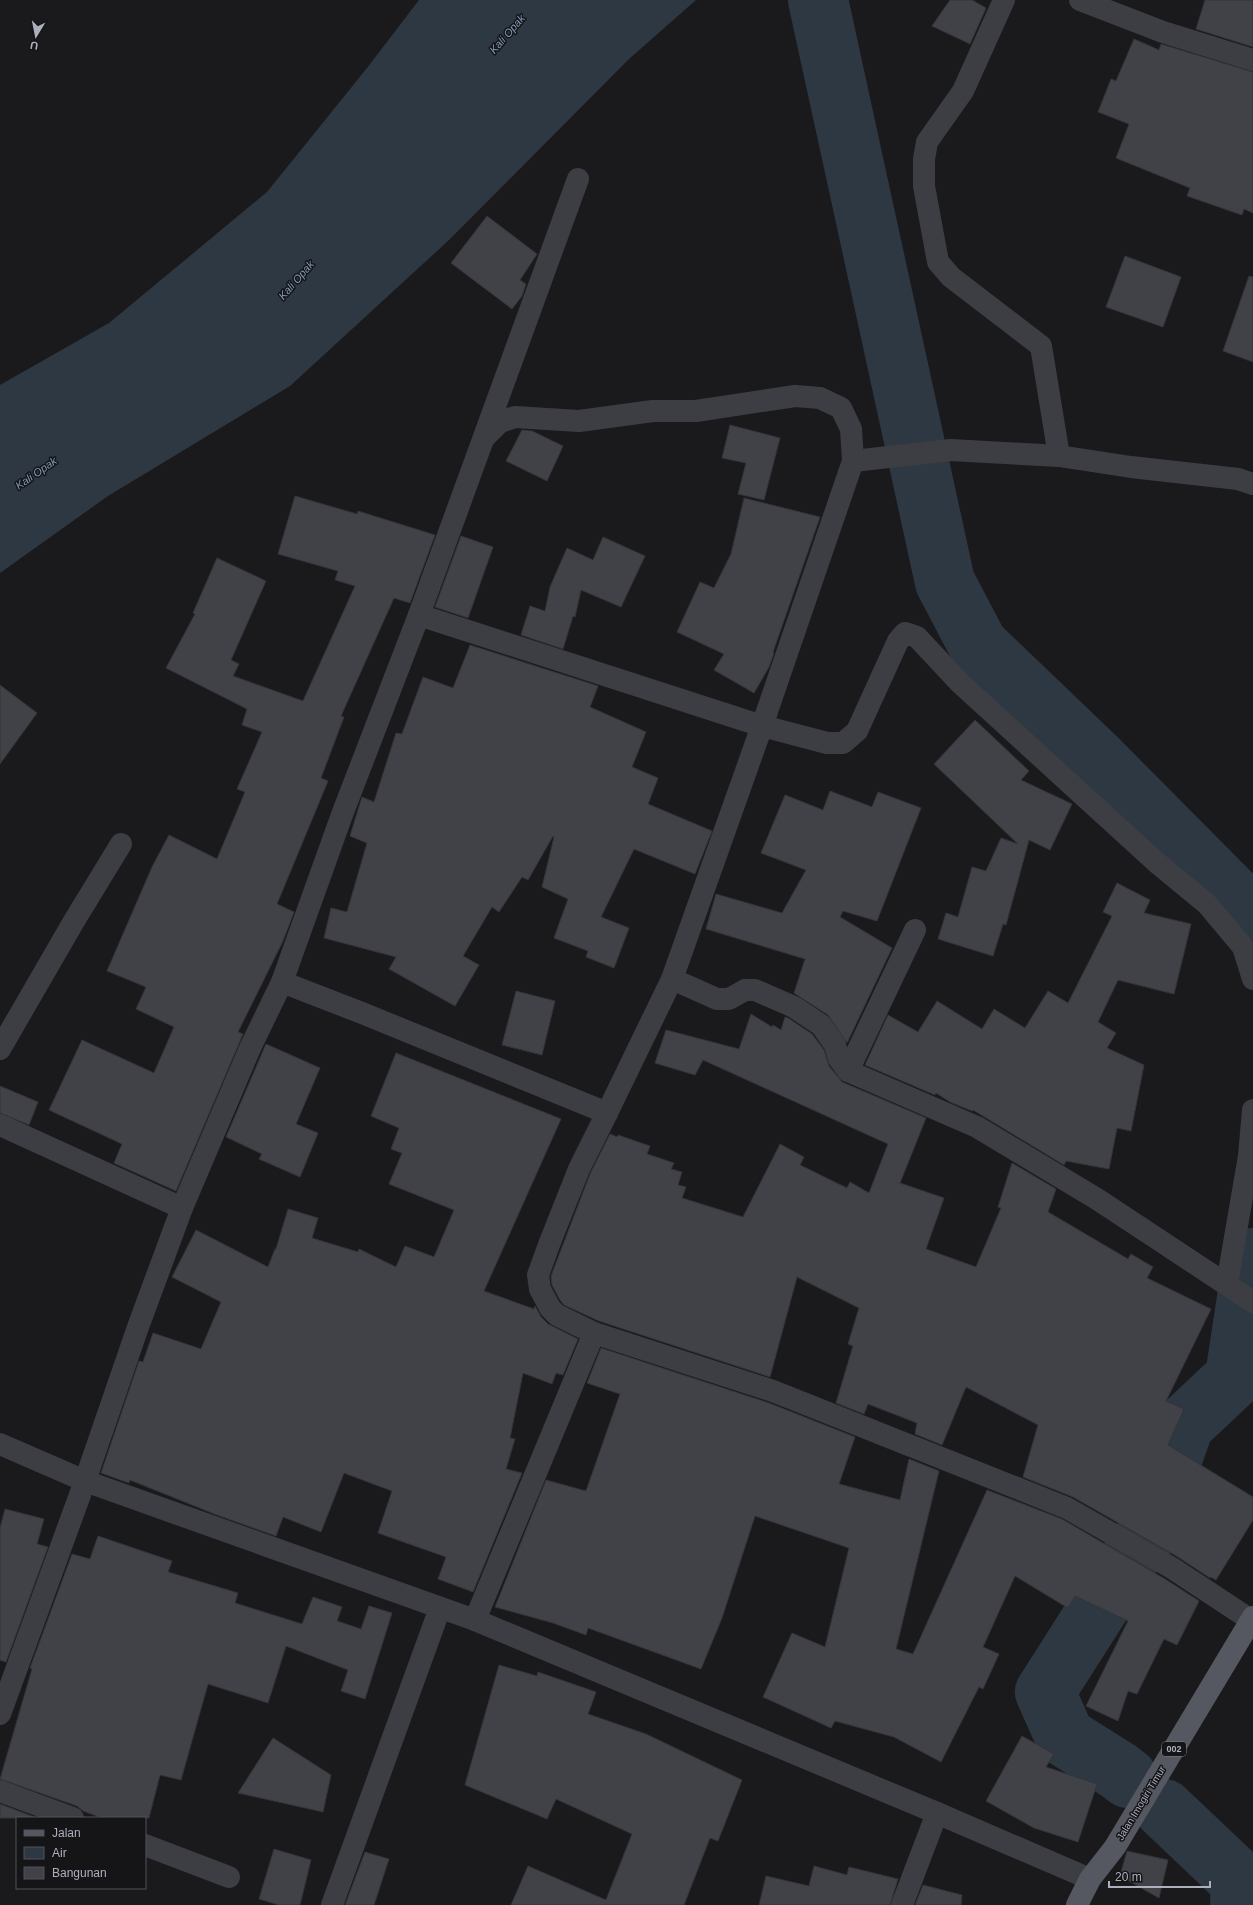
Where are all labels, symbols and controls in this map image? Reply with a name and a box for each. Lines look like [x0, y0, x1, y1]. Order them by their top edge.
water label: Kali Opak [487, 12, 527, 56]
north arrow [16, 16, 56, 56]
text: U [29, 39, 39, 52]
water label: Kali Opak [276, 258, 316, 302]
water label: Kali Opak [13, 454, 59, 492]
road number: 002 [1162, 1742, 1186, 1756]
street label: Jalan Imogiri Timur [1115, 1763, 1168, 1842]
legend [16, 1817, 146, 1889]
text: Jalan [52, 1826, 81, 1840]
text: Air [52, 1846, 67, 1860]
scale bar [1109, 1863, 1210, 1889]
text: Bangunan [52, 1866, 107, 1880]
text: 20 m [1115, 1870, 1142, 1884]

